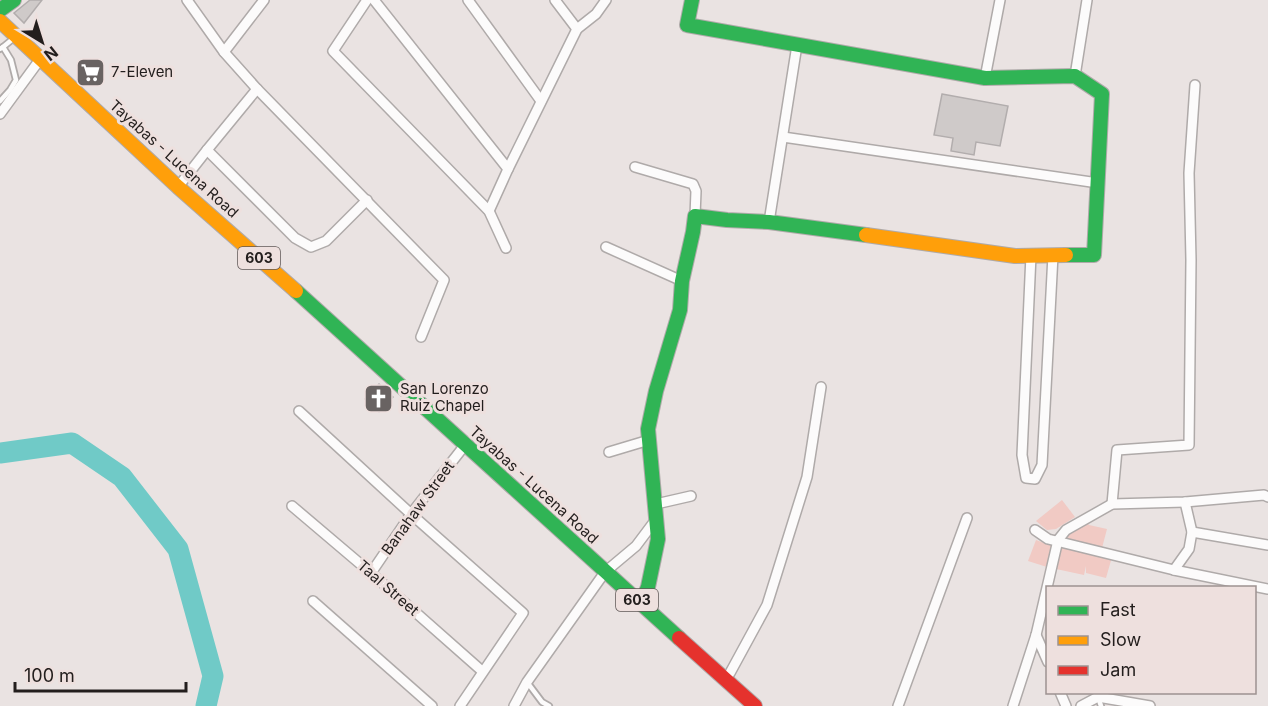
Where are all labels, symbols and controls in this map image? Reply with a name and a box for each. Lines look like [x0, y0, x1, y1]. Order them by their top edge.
north arrow [12, 12, 72, 72]
text: N [40, 42, 62, 65]
supermarket icon: 7-Eleven [74, 56, 106, 88]
place label: 7-Eleven [111, 62, 173, 81]
street label: Tayabas - Lucena Road [106, 96, 243, 222]
road number: 603 [238, 247, 280, 269]
place label: San Lorenzo Ruiz Chapel [400, 379, 489, 415]
church icon: San Lorenzo Ruiz Chapel [363, 382, 395, 414]
street label: Tayabas - Lucena Road [466, 422, 603, 548]
street label: Banahaw Street [377, 457, 458, 558]
street label: Taal Street [354, 556, 423, 620]
legend [1046, 586, 1256, 694]
road number: 603 [616, 589, 658, 611]
text: Fast [1100, 599, 1136, 620]
text: Slow [1100, 629, 1141, 650]
scale bar [15, 655, 186, 693]
text: Jam [1100, 659, 1136, 680]
text: 100 m [24, 665, 75, 686]

